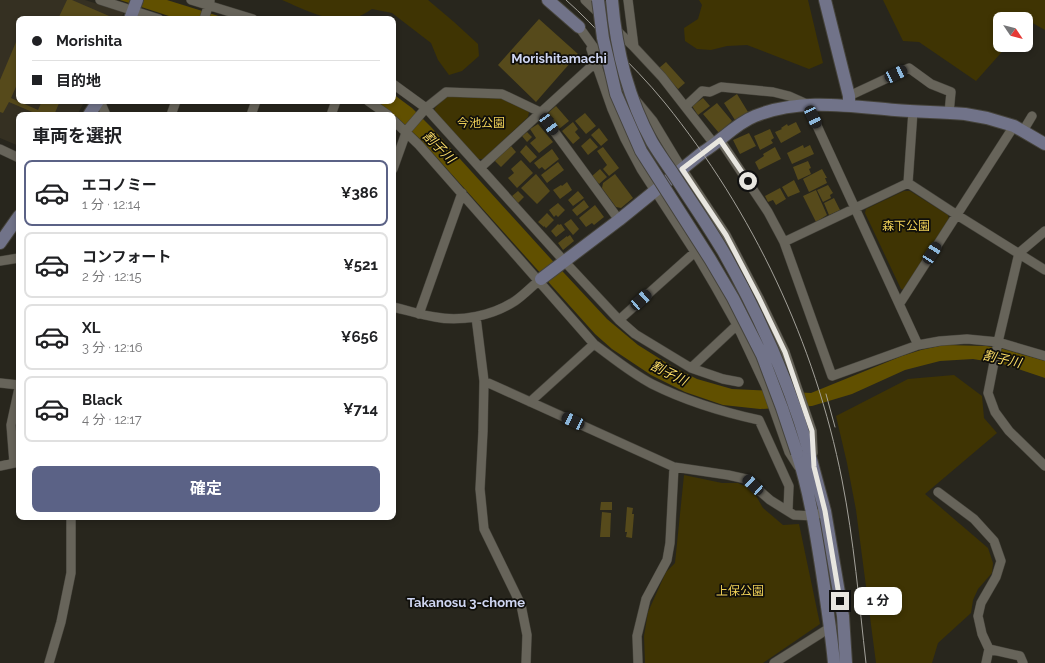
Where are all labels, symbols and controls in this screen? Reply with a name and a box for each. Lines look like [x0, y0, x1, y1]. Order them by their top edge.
north arrow [993, 12, 1033, 52]
map controls [993, 12, 1033, 52]
text: Morishita [56, 32, 122, 50]
district label: Morishitamachi [511, 51, 607, 66]
car [883, 63, 909, 85]
text: 目的地 [56, 72, 101, 90]
car [802, 104, 824, 130]
car [537, 111, 561, 137]
park label: 今池公園 [457, 116, 505, 130]
text: 車両を選択 [32, 125, 122, 146]
water label: 割子川 [420, 128, 460, 168]
route start [739, 172, 757, 190]
icon: car [34, 175, 70, 211]
text: エコノミー [82, 176, 157, 194]
text: ¥386 [341, 184, 378, 202]
text: 1 分 · 12:14 [82, 197, 140, 212]
park label: 森下公園 [882, 219, 930, 233]
car [920, 240, 944, 266]
icon: car [34, 247, 70, 283]
text: コンフォート [82, 248, 172, 266]
text: ¥521 [343, 256, 378, 274]
text: 2 分 · 12:15 [82, 269, 142, 284]
car [628, 288, 654, 312]
icon: car [34, 319, 70, 355]
text: XL [82, 319, 100, 337]
text: ¥656 [341, 328, 378, 346]
text: 3 分 · 12:16 [82, 340, 143, 355]
water label: 割子川 [981, 347, 1025, 371]
water label: 割子川 [648, 358, 692, 389]
icon: car [34, 391, 70, 427]
text: Black [82, 391, 122, 409]
text: ¥714 [343, 400, 378, 418]
car [560, 410, 586, 432]
text: 4 分 · 12:17 [82, 412, 142, 427]
button: 確定 [32, 466, 380, 512]
car [740, 472, 766, 498]
park label: 上保公園 [716, 584, 764, 598]
callout: 1 分 [854, 587, 902, 615]
route end [831, 592, 849, 610]
text: 1 分 [867, 593, 889, 608]
district label: Takanosu 3-chome [407, 595, 525, 610]

